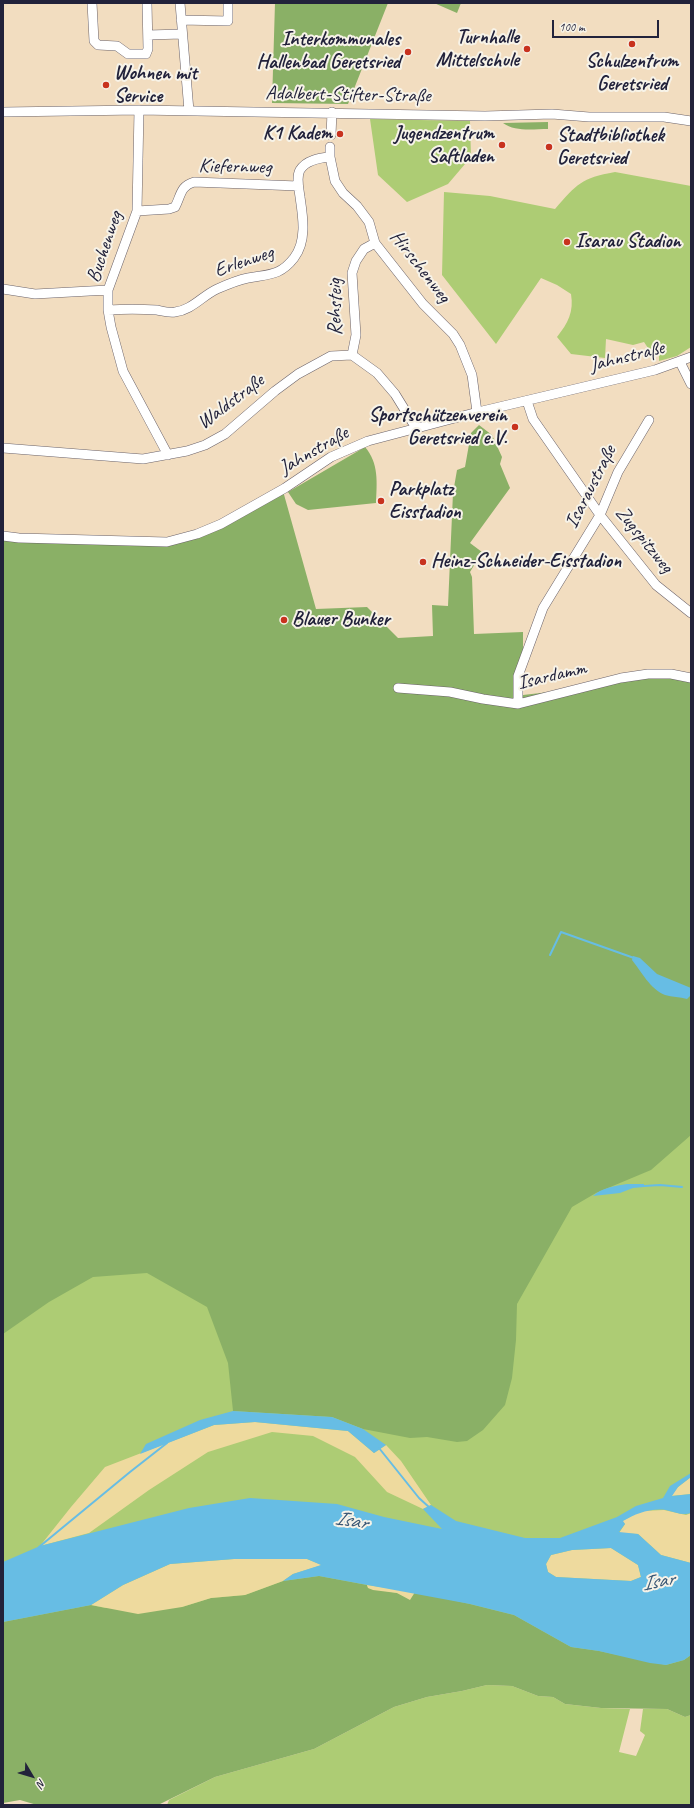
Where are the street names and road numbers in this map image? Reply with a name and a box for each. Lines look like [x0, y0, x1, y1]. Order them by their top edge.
street label: Adalbert-Stifter-Straße [265, 82, 431, 108]
street label: Kiefernweg [198, 154, 272, 180]
street label: Buchenweg [82, 208, 128, 286]
street label: Hirschenweg [384, 226, 456, 308]
street label: Erlenweg [211, 241, 277, 283]
street label: Rehsteig [324, 278, 348, 336]
street label: Jahnstraße [587, 336, 667, 378]
street label: Waldstraße [193, 369, 269, 435]
street label: Jahnstraße [275, 422, 353, 480]
street label: Isaraustraße [560, 442, 622, 532]
street label: Zugspitzweg [610, 502, 678, 578]
street label: Isardamm [515, 656, 589, 696]

